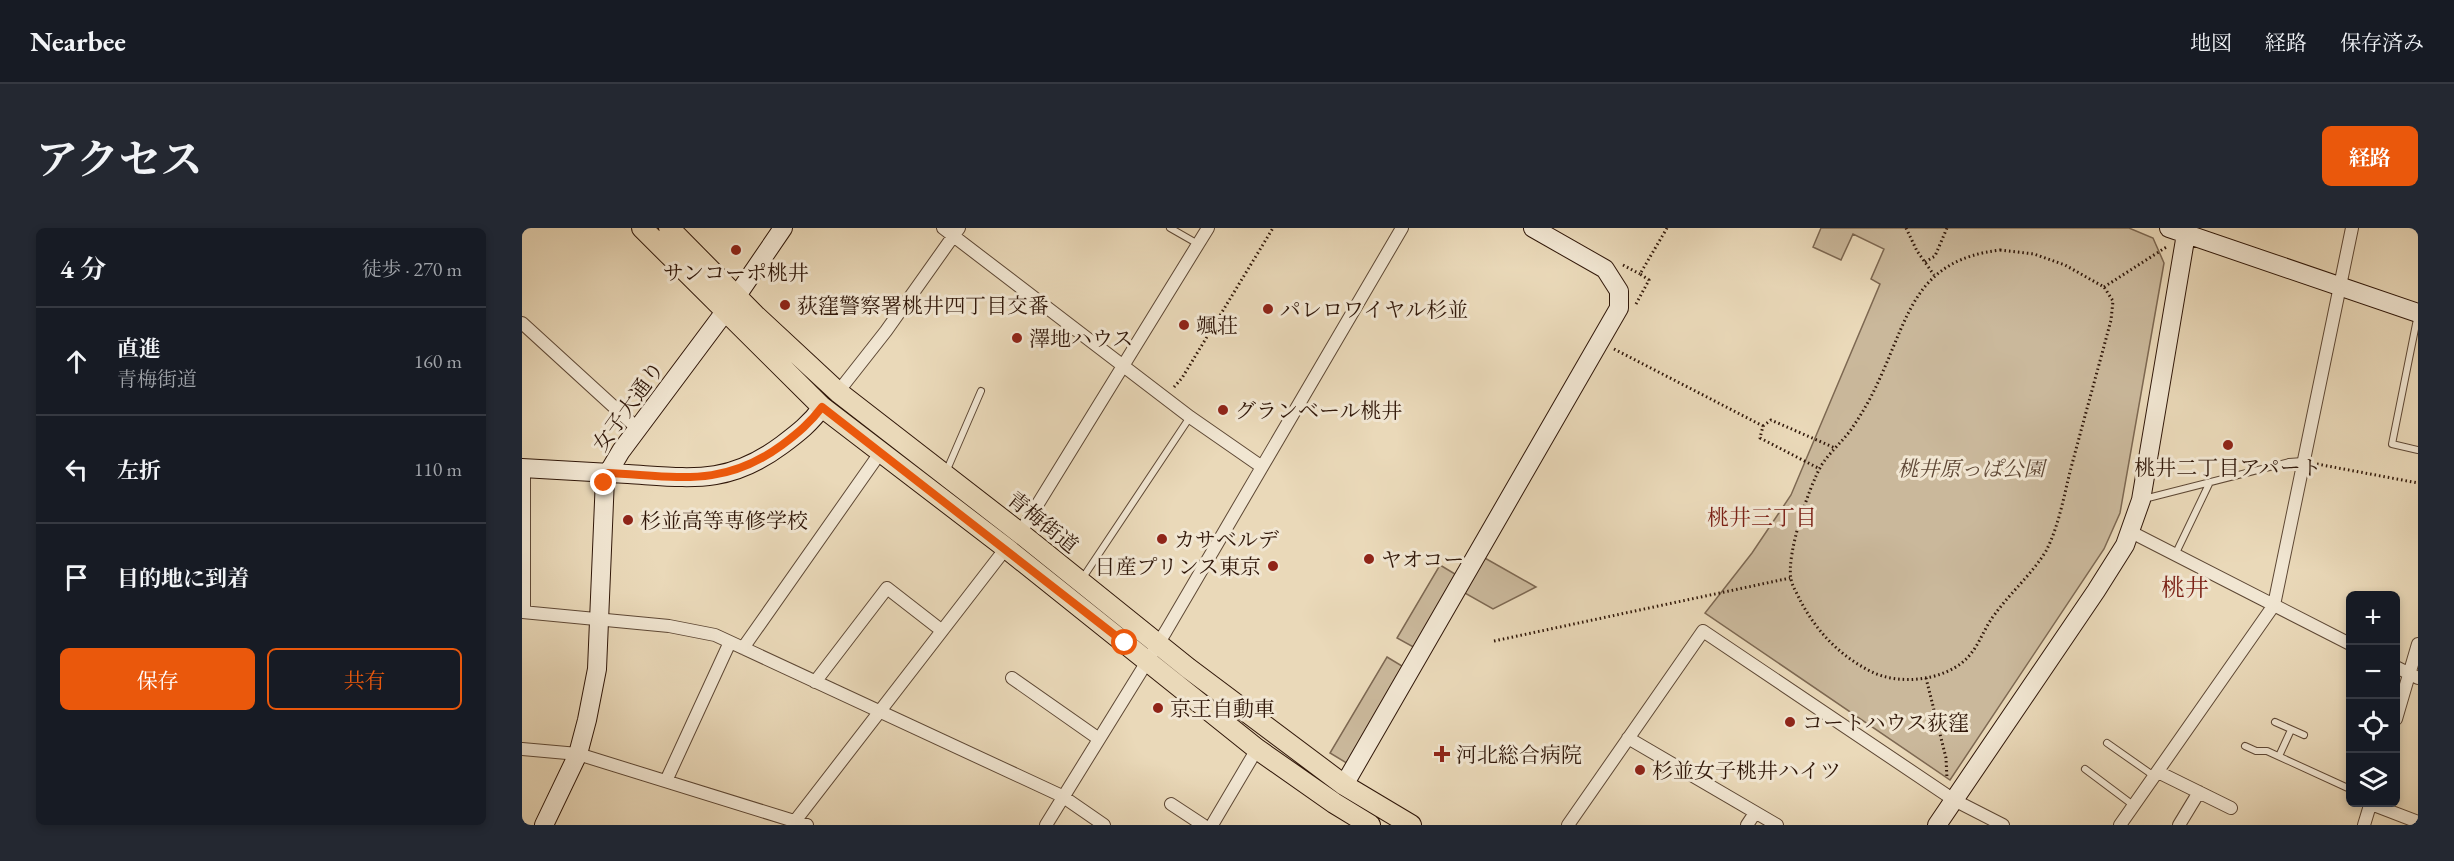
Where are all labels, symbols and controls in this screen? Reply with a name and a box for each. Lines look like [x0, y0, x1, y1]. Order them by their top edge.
text: Nearbee [30, 23, 126, 59]
text: 地図 [2190, 29, 2232, 56]
text: 経路 [2265, 29, 2307, 56]
text: 保存済み [2340, 29, 2424, 56]
button: 経路 [2322, 126, 2418, 186]
text: アクセス [36, 132, 203, 187]
marker: サンコーポ桃井 [729, 243, 743, 257]
text: 4 分 [60, 252, 106, 286]
text: 徒歩 · 270 m [362, 256, 462, 282]
place label: サンコーポ桃井 [663, 259, 809, 286]
place label: 荻窪警察署桃井四丁目交番 [797, 292, 1049, 319]
place label: パレロワイヤル杉並 [1280, 296, 1468, 323]
marker: 荻窪警察署桃井四丁目交番 [778, 298, 792, 312]
marker: パレロワイヤル杉並 [1261, 302, 1275, 316]
place label: 颯荘 [1196, 312, 1238, 339]
marker: 颯荘 [1177, 318, 1191, 332]
place label: 澤地ハウス [1029, 325, 1133, 352]
marker: 澤地ハウス [1010, 331, 1024, 345]
text: 直進 [117, 334, 161, 363]
icon: ahead [60, 345, 93, 378]
text: 160 m [414, 348, 462, 374]
street label: 女子大通り [586, 356, 670, 456]
text: 青梅街道 [117, 366, 197, 392]
place label: グランベール桃井 [1235, 397, 1403, 424]
marker: グランベール桃井 [1216, 403, 1230, 417]
marker: 桃井二丁目アパート [2221, 438, 2235, 452]
icon: left [60, 453, 93, 486]
place label: 桃井二丁目アパート [2134, 454, 2322, 481]
park label: 桃井原っぱ公園 [1898, 455, 2047, 482]
text: 左折 [117, 456, 161, 485]
text: 110 m [414, 456, 462, 482]
route end [590, 469, 616, 495]
street label: 青梅街道 [1002, 485, 1084, 559]
district label: 桃井三丁目 [1707, 503, 1817, 532]
place label: 杉並高等専修学校 [640, 507, 808, 534]
marker: 杉並高等専修学校 [621, 513, 635, 527]
place label: カサベルデ [1174, 526, 1279, 553]
marker: カサベルデ [1155, 532, 1169, 546]
place label: ヤオコー [1381, 546, 1464, 573]
marker: ヤオコー [1362, 552, 1376, 566]
place label: 日産プリンス東京 [1094, 553, 1261, 580]
marker: 日産プリンス東京 [1266, 559, 1280, 573]
icon: arrive [60, 561, 93, 594]
text: 目的地に到着 [117, 564, 249, 593]
district label: 桃井 [2161, 572, 2209, 603]
map controls [2346, 591, 2400, 807]
button: + [2346, 591, 2400, 645]
route start [1111, 629, 1137, 655]
button: − [2346, 645, 2400, 699]
button: 保存 [60, 648, 255, 710]
button: 共有 [267, 648, 462, 710]
place label: 京王自動車 [1170, 695, 1275, 722]
button: locate [2346, 699, 2400, 753]
marker: 京王自動車 [1151, 701, 1165, 715]
place label: コートハウス荻窪 [1802, 709, 1969, 736]
marker: コートハウス荻窪 [1783, 715, 1797, 729]
place label: 河北総合病院 [1456, 741, 1582, 768]
marker: 河北総合病院 [1433, 745, 1451, 763]
button: layers [2346, 753, 2400, 807]
place label: 杉並女子桃井ハイツ [1652, 757, 1841, 784]
marker: 杉並女子桃井ハイツ [1633, 763, 1647, 777]

